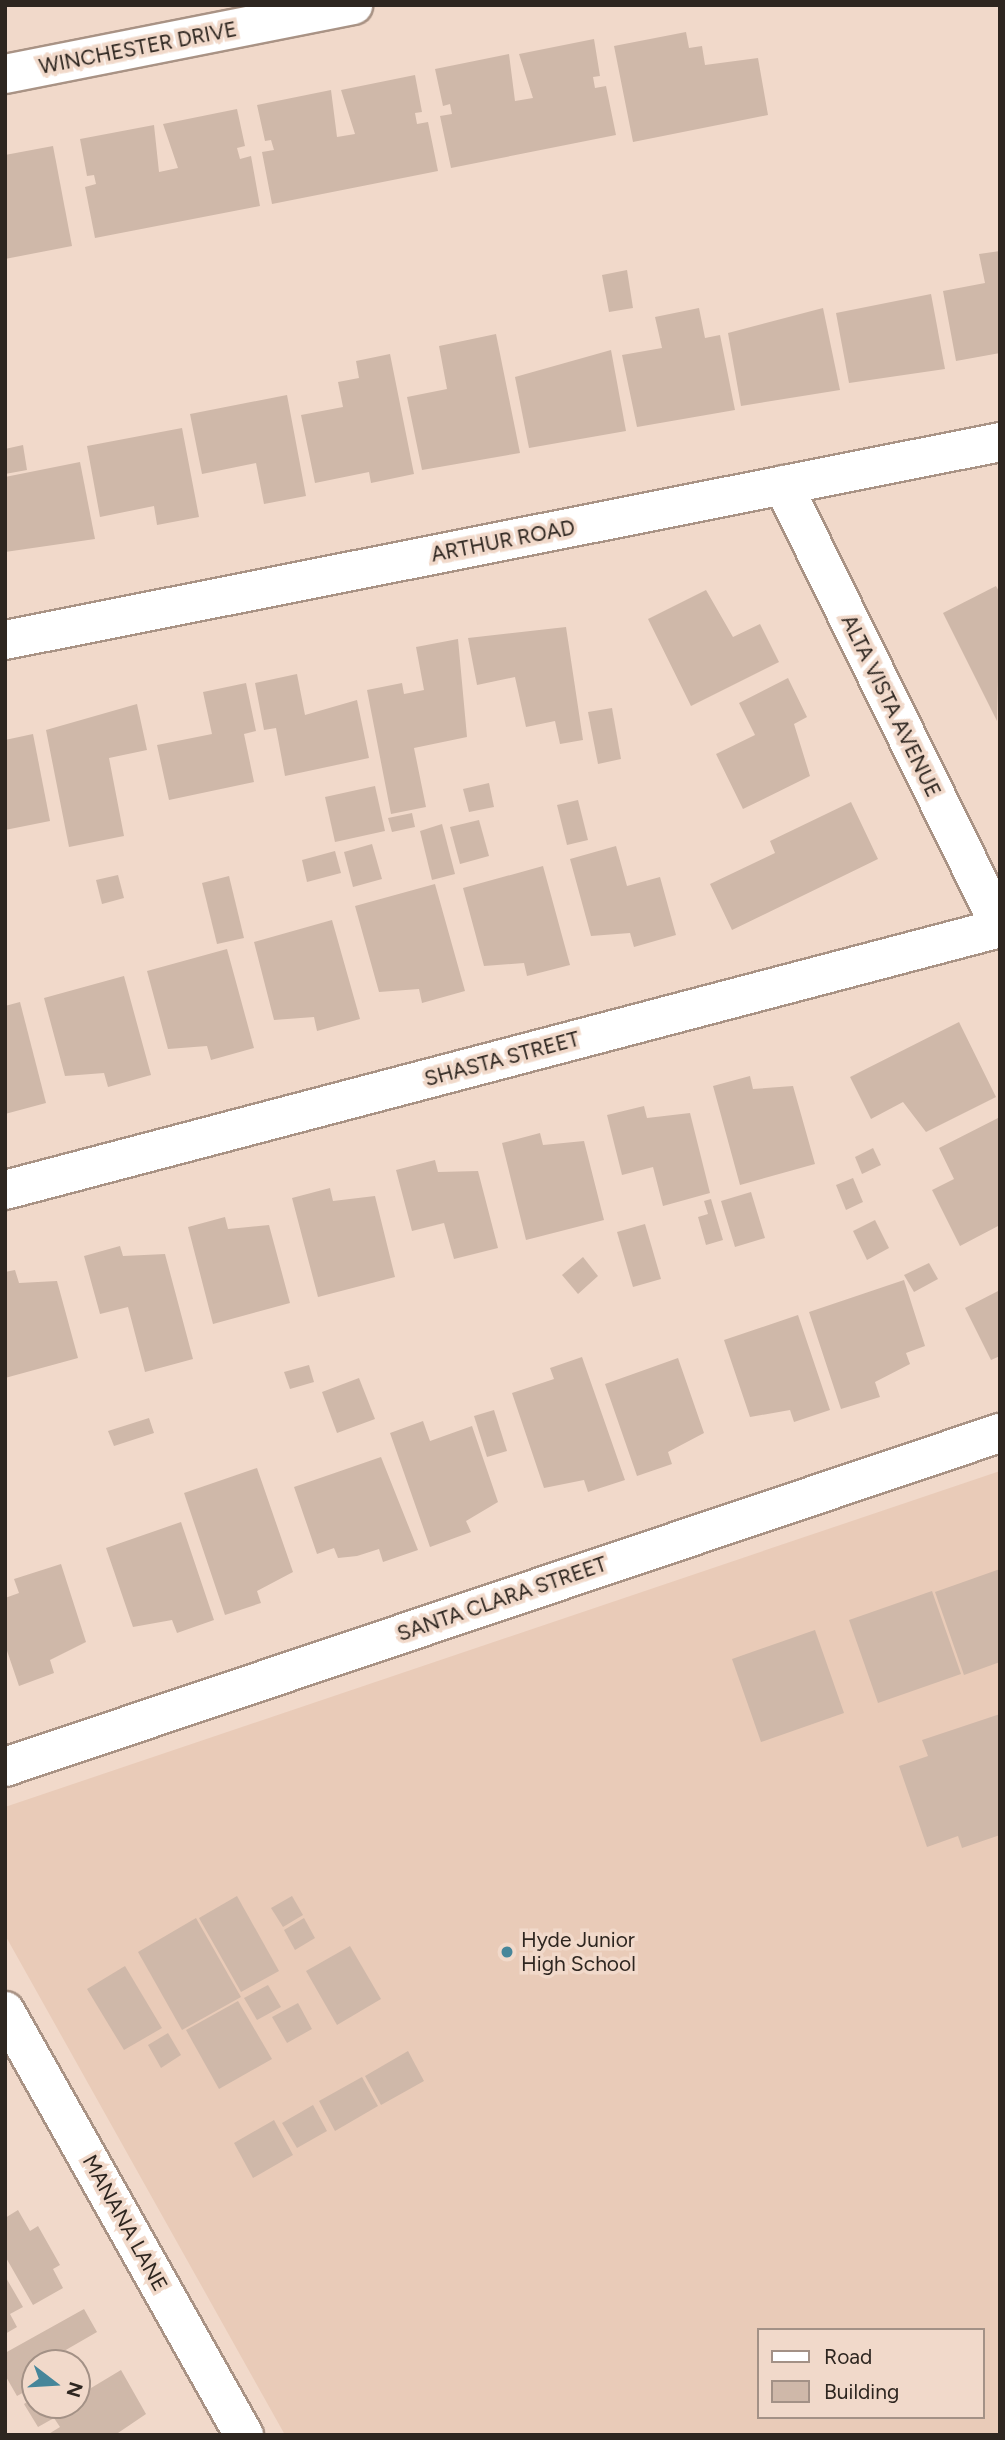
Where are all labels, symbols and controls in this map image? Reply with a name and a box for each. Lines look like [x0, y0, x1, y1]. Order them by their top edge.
street label: WINCHESTER DRIVE [37, 16, 239, 80]
street label: ARTHUR ROAD [429, 515, 577, 567]
street label: ALTA VISTA AVENUE [836, 611, 946, 801]
street label: SHASTA STREET [422, 1026, 582, 1092]
street label: SANTA CLARA STREET [394, 1551, 610, 1647]
place label: Hyde Junior High School [521, 1927, 636, 1977]
marker: Hyde Junior High School [499, 1944, 515, 1960]
street label: MANANA LANE [77, 2150, 173, 2296]
legend [757, 2328, 984, 2419]
text: Road [824, 2344, 872, 2369]
north arrow [21, 2349, 91, 2419]
text: N [62, 2379, 88, 2400]
text: Building [824, 2379, 899, 2404]

